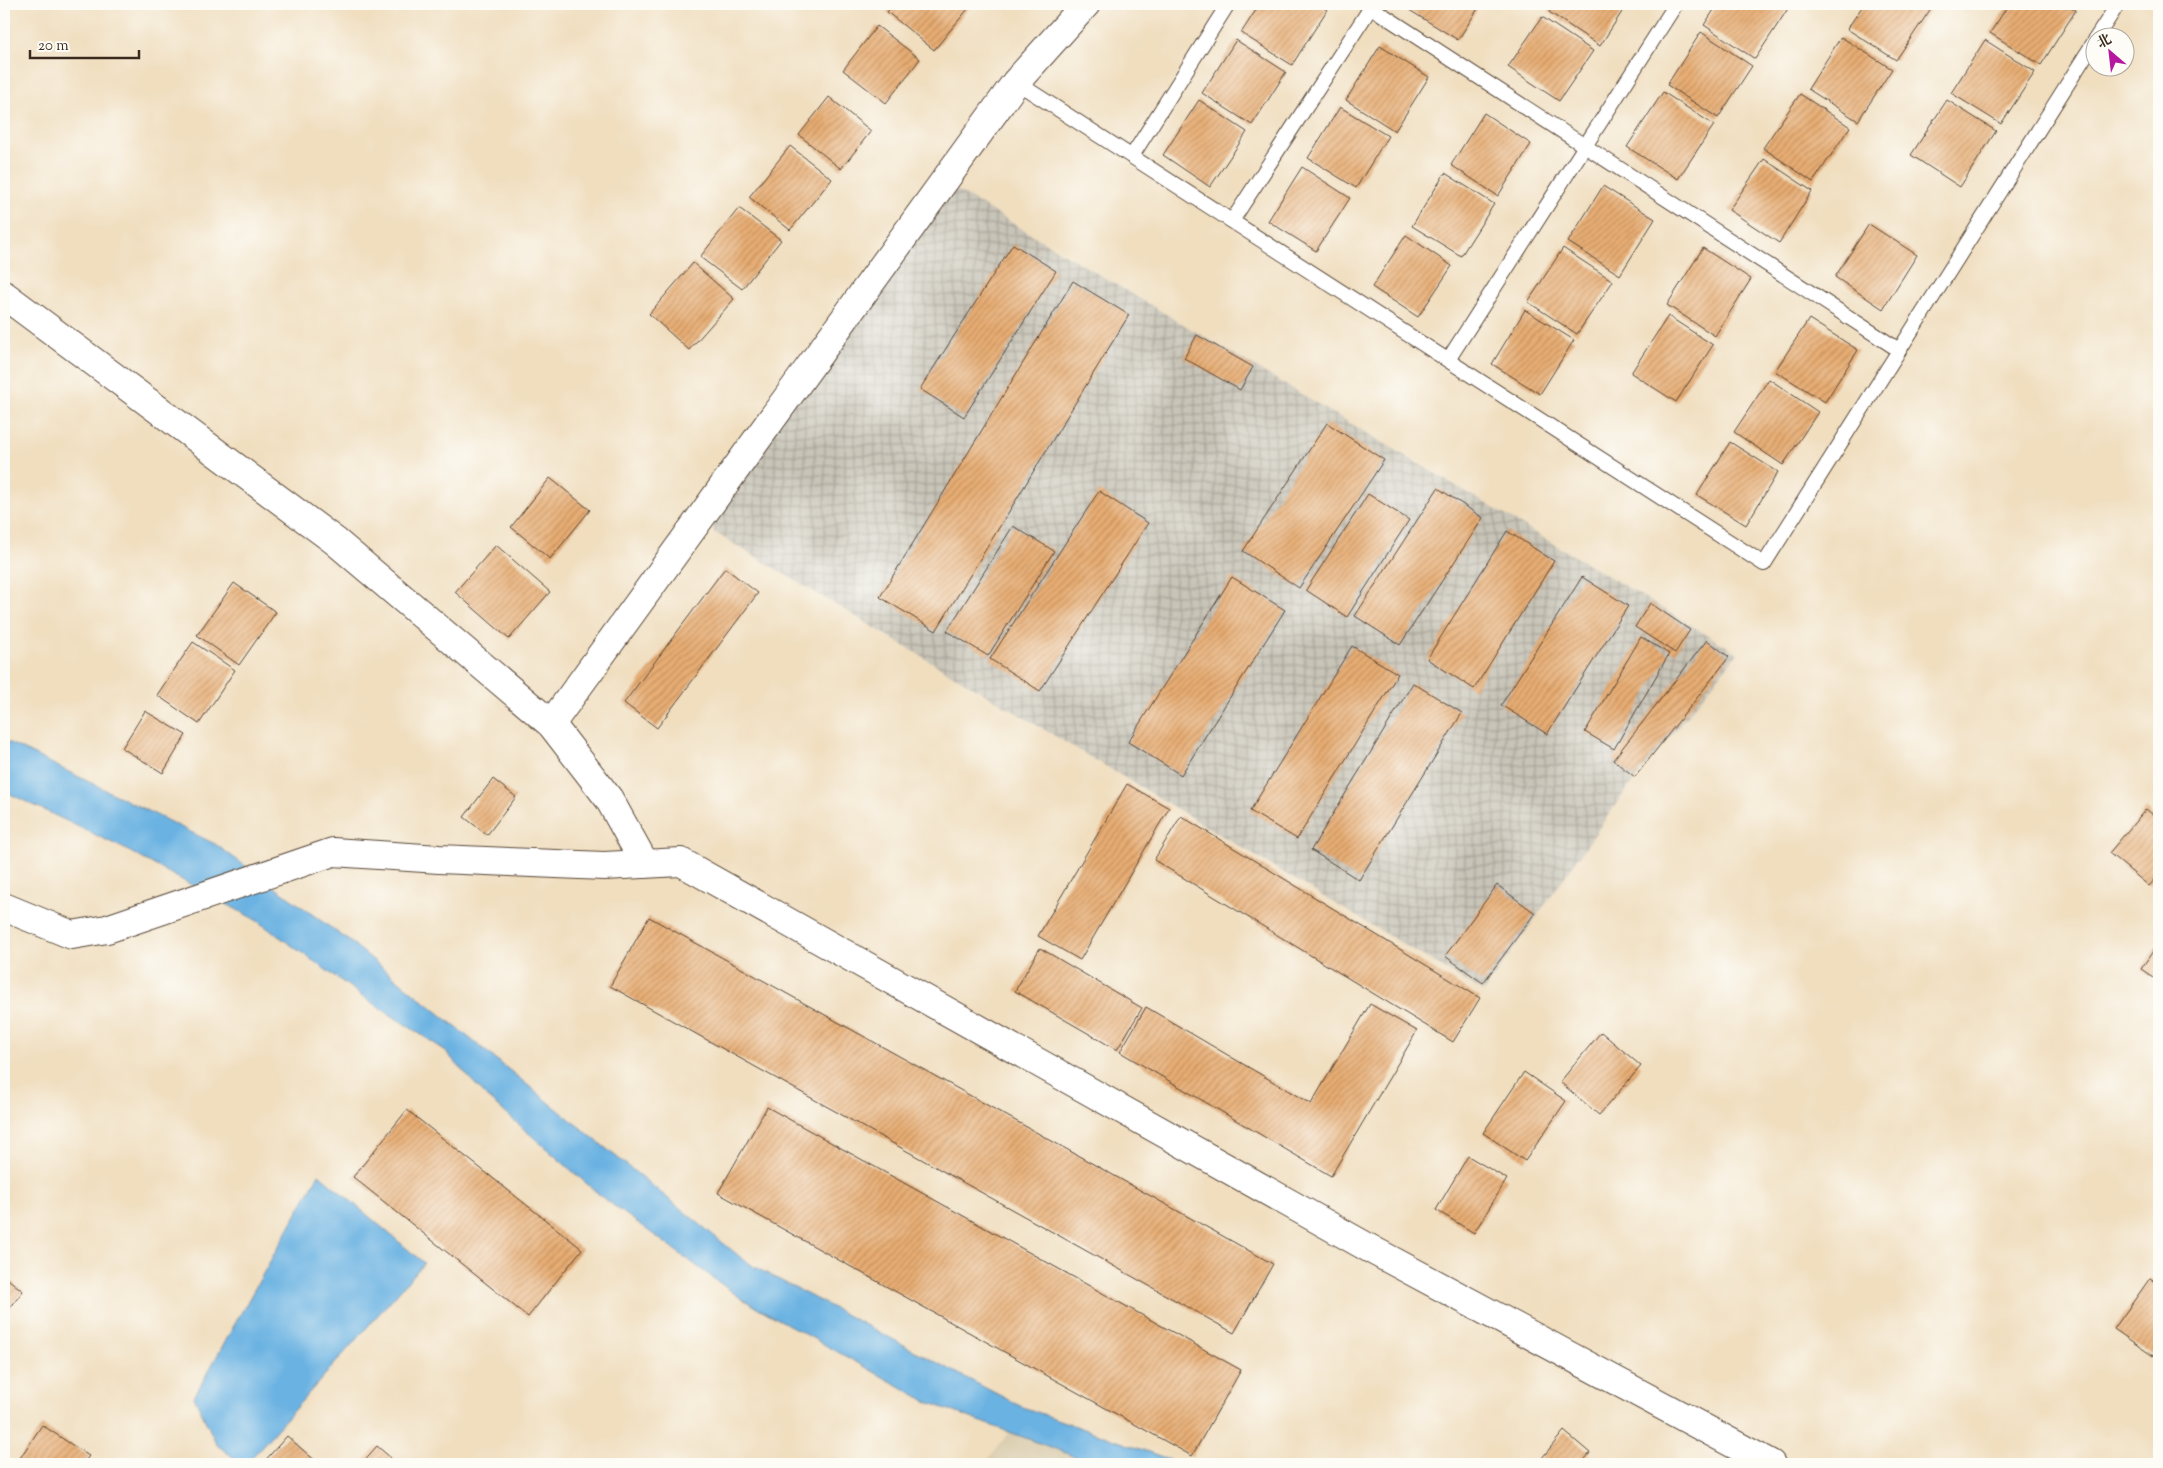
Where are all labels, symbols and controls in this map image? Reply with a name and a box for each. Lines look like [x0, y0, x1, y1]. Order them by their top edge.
scale bar [30, 28, 139, 60]
north arrow [2086, 28, 2136, 78]
text: 北 [2094, 30, 2116, 54]
text: 20 m [38, 36, 69, 57]

